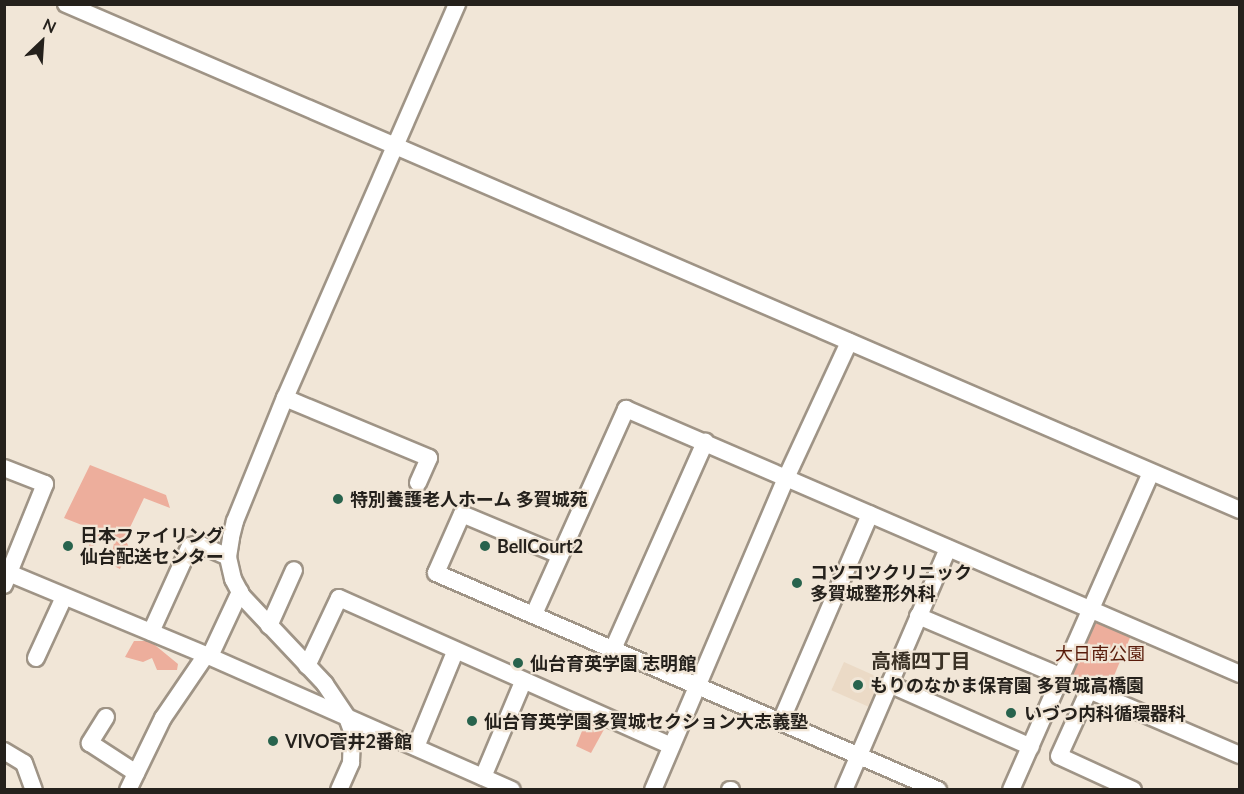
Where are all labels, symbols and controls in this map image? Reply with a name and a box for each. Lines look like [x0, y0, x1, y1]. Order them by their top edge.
north arrow [12, 12, 72, 72]
text: N [40, 14, 59, 36]
place label: 特別養護老人ホーム 多賀城苑 [350, 488, 588, 510]
marker: 特別養護老人ホーム 多賀城苑 [331, 492, 345, 506]
place label: 日本ファイリング 仙台配送センター [80, 525, 224, 568]
place label: BellCourt2 [497, 535, 583, 557]
marker: 日本ファイリング 仙台配送センター [61, 539, 75, 553]
marker: BellCourt2 [478, 539, 492, 553]
place label: コツコツクリニック 多賀城整形外科 [810, 562, 972, 604]
marker: コツコツクリニック 多賀城整形外科 [788, 574, 806, 592]
park label: 大日南公園 [1055, 642, 1145, 664]
district label: 高橋四丁目 [871, 648, 971, 672]
place label: 仙台育英学園 志明館 [530, 652, 696, 674]
marker: 仙台育英学園 志明館 [511, 656, 525, 670]
place label: もりのなかま保育園 多賀城高橋園 [870, 674, 1144, 696]
marker: もりのなかま保育園 多賀城高橋園 [851, 678, 865, 692]
place label: いづつ内科循環器科 [1024, 702, 1186, 724]
marker: いづつ内科循環器科 [1002, 704, 1020, 722]
place label: 仙台育英学園多賀城セクション大志義塾 [484, 710, 808, 732]
marker: 仙台育英学園多賀城セクション大志義塾 [465, 714, 479, 728]
place label: VIVO菅井2番館 [285, 730, 412, 752]
marker: VIVO菅井2番館 [266, 734, 280, 748]

